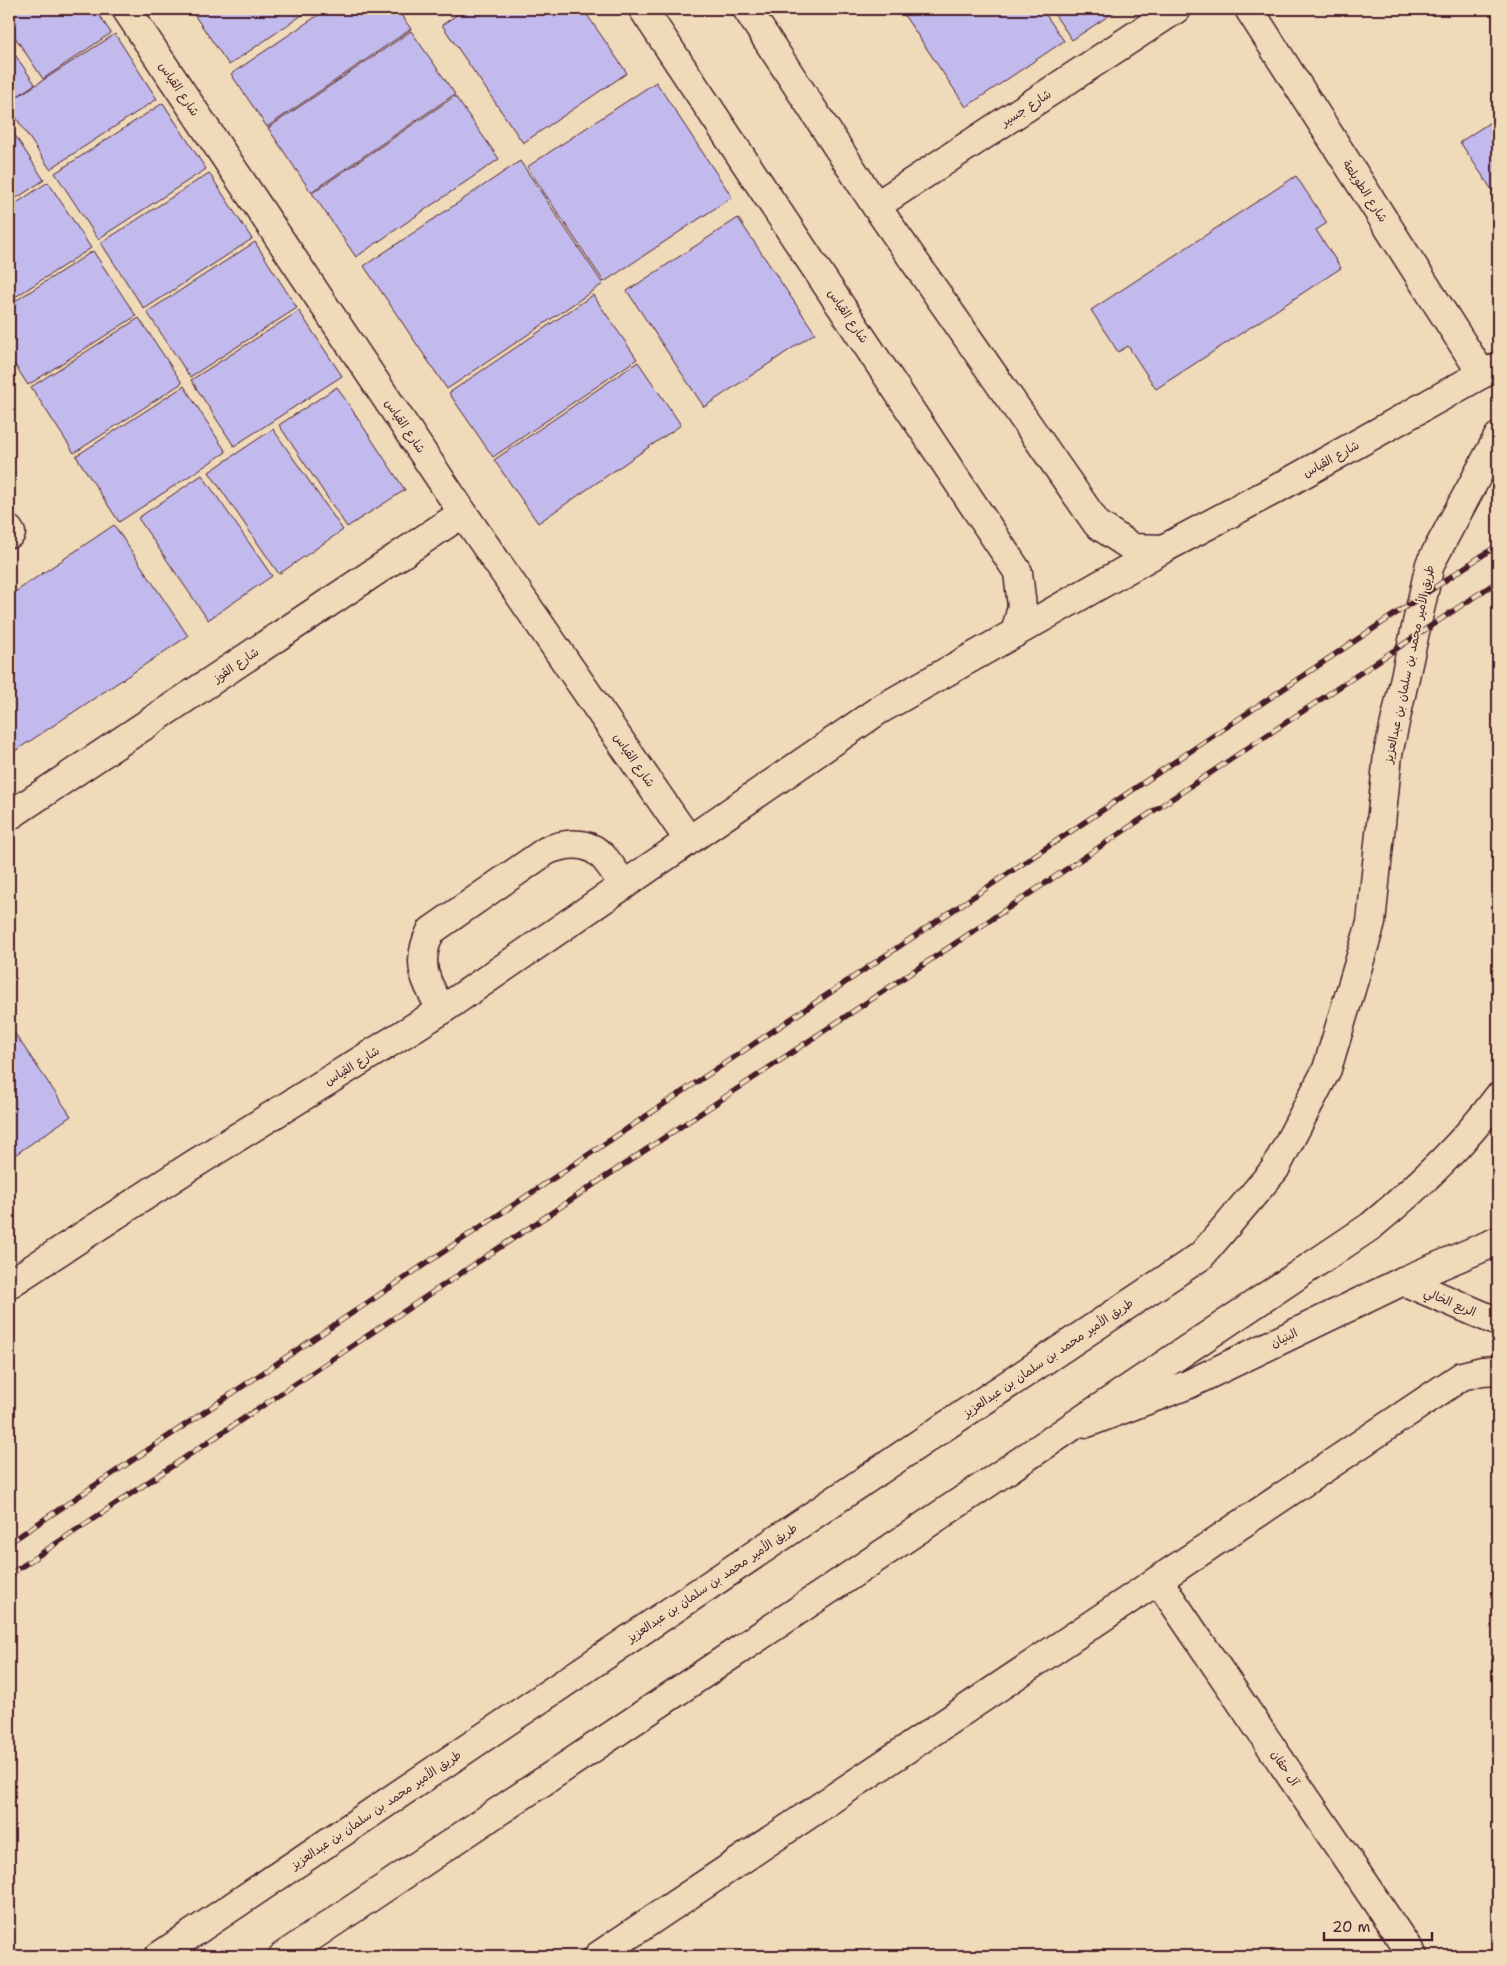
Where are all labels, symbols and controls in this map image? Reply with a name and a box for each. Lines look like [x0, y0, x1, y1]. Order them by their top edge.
street label: شارع القياس [154, 59, 203, 120]
street label: شارع جسير [997, 86, 1055, 132]
street label: شارع الطويلعة [1338, 157, 1391, 226]
street label: شارع القياس [823, 286, 872, 347]
street label: شارع القياس [380, 396, 429, 457]
street label: شارع القياس [1300, 437, 1363, 482]
street label: طريق الأمير محمد بن سلمان بن عبدالعزيز [1380, 563, 1438, 765]
street label: شارع القوز [209, 644, 262, 687]
street label: شارع القياس [609, 730, 658, 791]
street label: شارع القياس [321, 1043, 383, 1090]
street label: الربع الخالي [1420, 1284, 1478, 1323]
street label: طريق الأمير محمد بن سلمان بن عبدالعزيز [959, 1295, 1136, 1422]
street label: البنيان [1268, 1325, 1300, 1351]
street label: طريق الأمير محمد بن سلمان بن عبدالعزيز [623, 1520, 800, 1647]
street label: طريق الأمير محمد بن سلمان بن عبدالعزيز [287, 1747, 464, 1874]
street label: آل حقان [1267, 1747, 1303, 1790]
scale bar [1324, 1910, 1432, 1942]
text: 20 m [1332, 1917, 1371, 1937]

